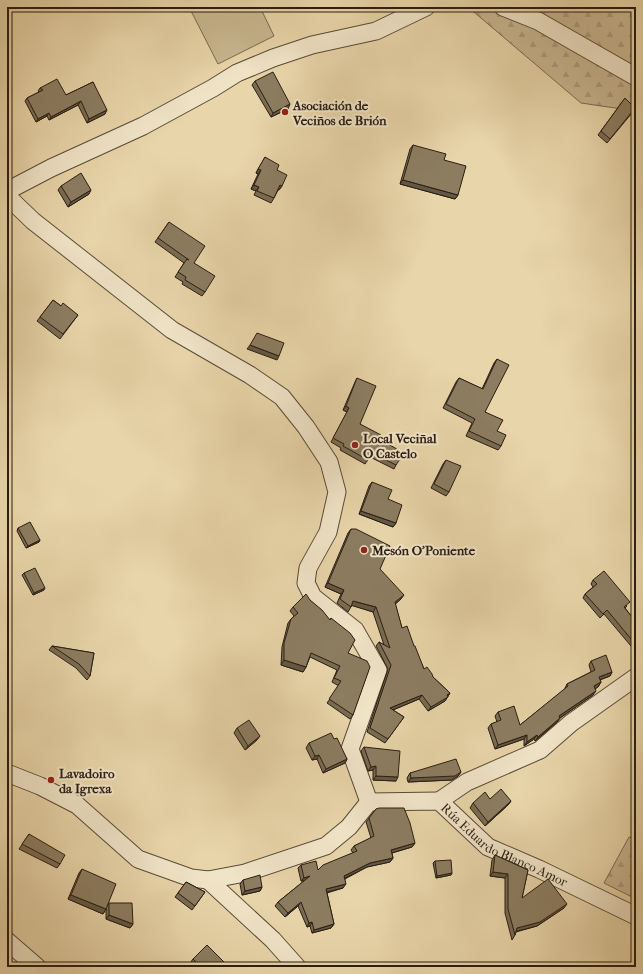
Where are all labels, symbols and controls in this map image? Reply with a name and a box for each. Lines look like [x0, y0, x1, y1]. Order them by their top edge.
place label: Asociación de Veciños de Brión [292, 98, 387, 128]
marker: Asociación de Veciños de Brión [280, 107, 290, 117]
place label: Local Veciñal O Castelo [363, 431, 437, 461]
marker: Local Veciñal O Castelo [350, 440, 360, 450]
place label: Mesón O'Poniente [371, 543, 476, 558]
marker: Mesón O'Poniente [359, 545, 369, 555]
place label: Lavadoiro da Igrexa [59, 766, 115, 797]
marker: Lavadoiro da Igrexa [46, 775, 56, 785]
street label: Rúa Eduardo Blanco Amor [438, 800, 571, 889]

